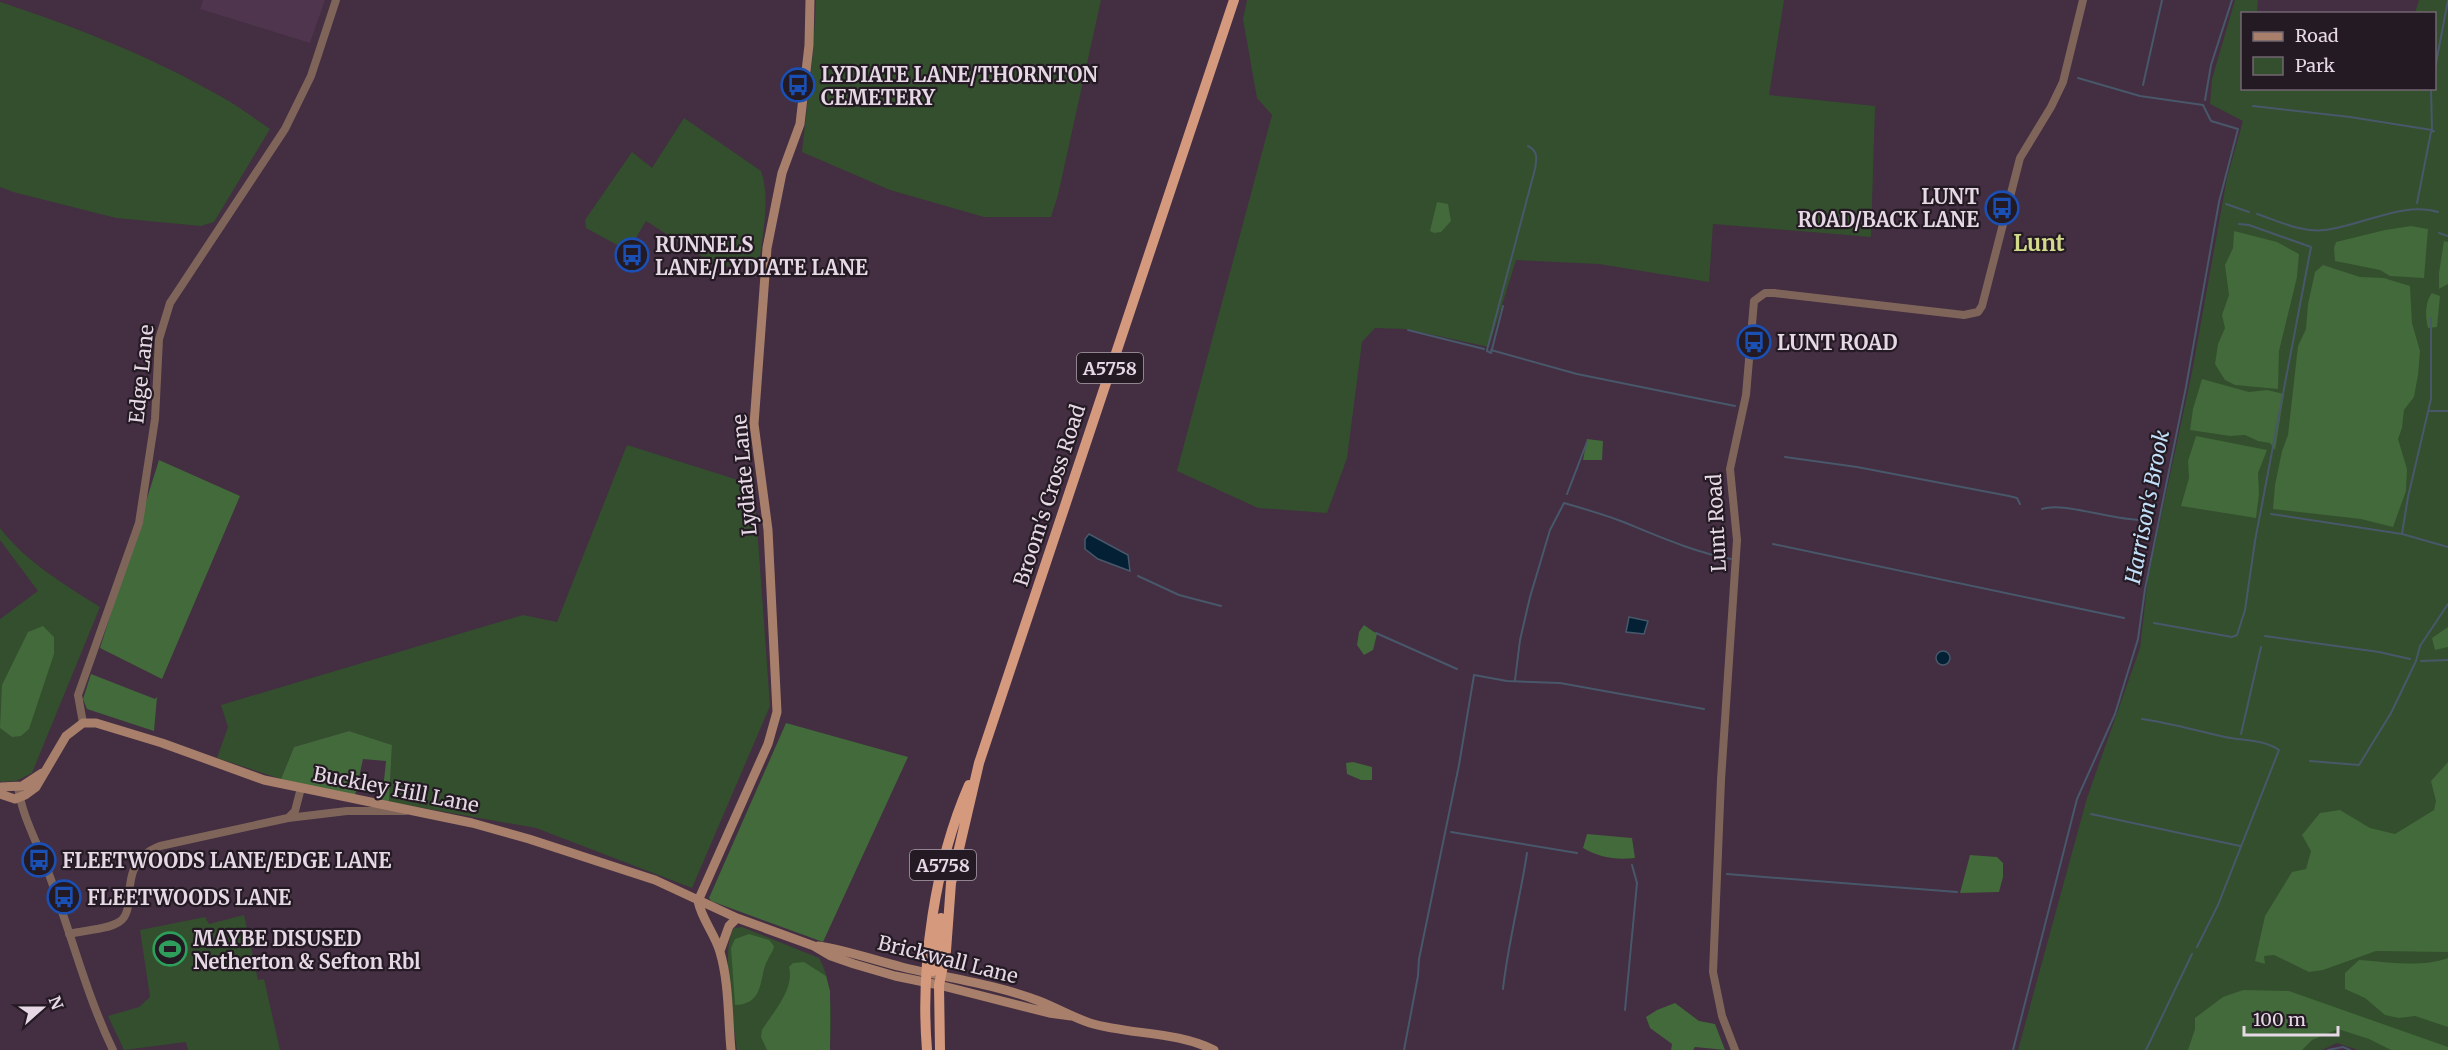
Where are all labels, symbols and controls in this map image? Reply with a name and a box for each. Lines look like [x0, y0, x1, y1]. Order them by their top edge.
legend [2241, 12, 2436, 90]
text: Road [2295, 24, 2339, 47]
text: Park [2295, 54, 2336, 77]
place label: LYDIATE LANE/THORNTON CEMETERY [821, 62, 1098, 110]
bus stop icon: LYDIATE LANE/THORNTON CEMETERY [780, 67, 816, 103]
place label: LUNT ROAD/BACK LANE [1797, 184, 1979, 232]
bus stop icon: LUNT ROAD/BACK LANE [1984, 190, 2020, 226]
district label: Lunt [2013, 229, 2065, 257]
place label: RUNNELS LANE/LYDIATE LANE [655, 232, 868, 280]
bus stop icon: RUNNELS LANE/LYDIATE LANE [614, 237, 650, 273]
street label: Edge Lane [123, 323, 159, 425]
bus stop icon: LUNT ROAD [1736, 324, 1772, 360]
place label: LUNT ROAD [1777, 330, 1897, 355]
road number: A5758 [1077, 353, 1143, 383]
street label: Broom's Cross Road [1008, 401, 1090, 589]
street label: Lydiate Lane [726, 413, 762, 537]
water label: Harrison's Brook [2119, 427, 2175, 587]
street label: Lunt Road [1701, 473, 1731, 573]
street label: Buckley Hill Lane [311, 761, 481, 817]
bus stop icon: FLEETWOODS LANE/EDGE LANE [21, 842, 57, 878]
place label: FLEETWOODS LANE/EDGE LANE [62, 848, 391, 873]
road number: A5758 [910, 850, 976, 880]
bus stop icon: FLEETWOODS LANE [46, 879, 82, 915]
place label: FLEETWOODS LANE [87, 885, 291, 910]
place label: MAYBE DISUSED Netherton & Sefton Rbl [193, 926, 421, 974]
street label: Brickwall Lane [875, 930, 1021, 988]
sports icon: MAYBE DISUSED Netherton & Sefton Rbl [152, 931, 188, 967]
north arrow [12, 978, 72, 1038]
text: N [44, 993, 68, 1012]
scale bar [2244, 999, 2338, 1037]
text: 100 m [2253, 1008, 2306, 1031]

